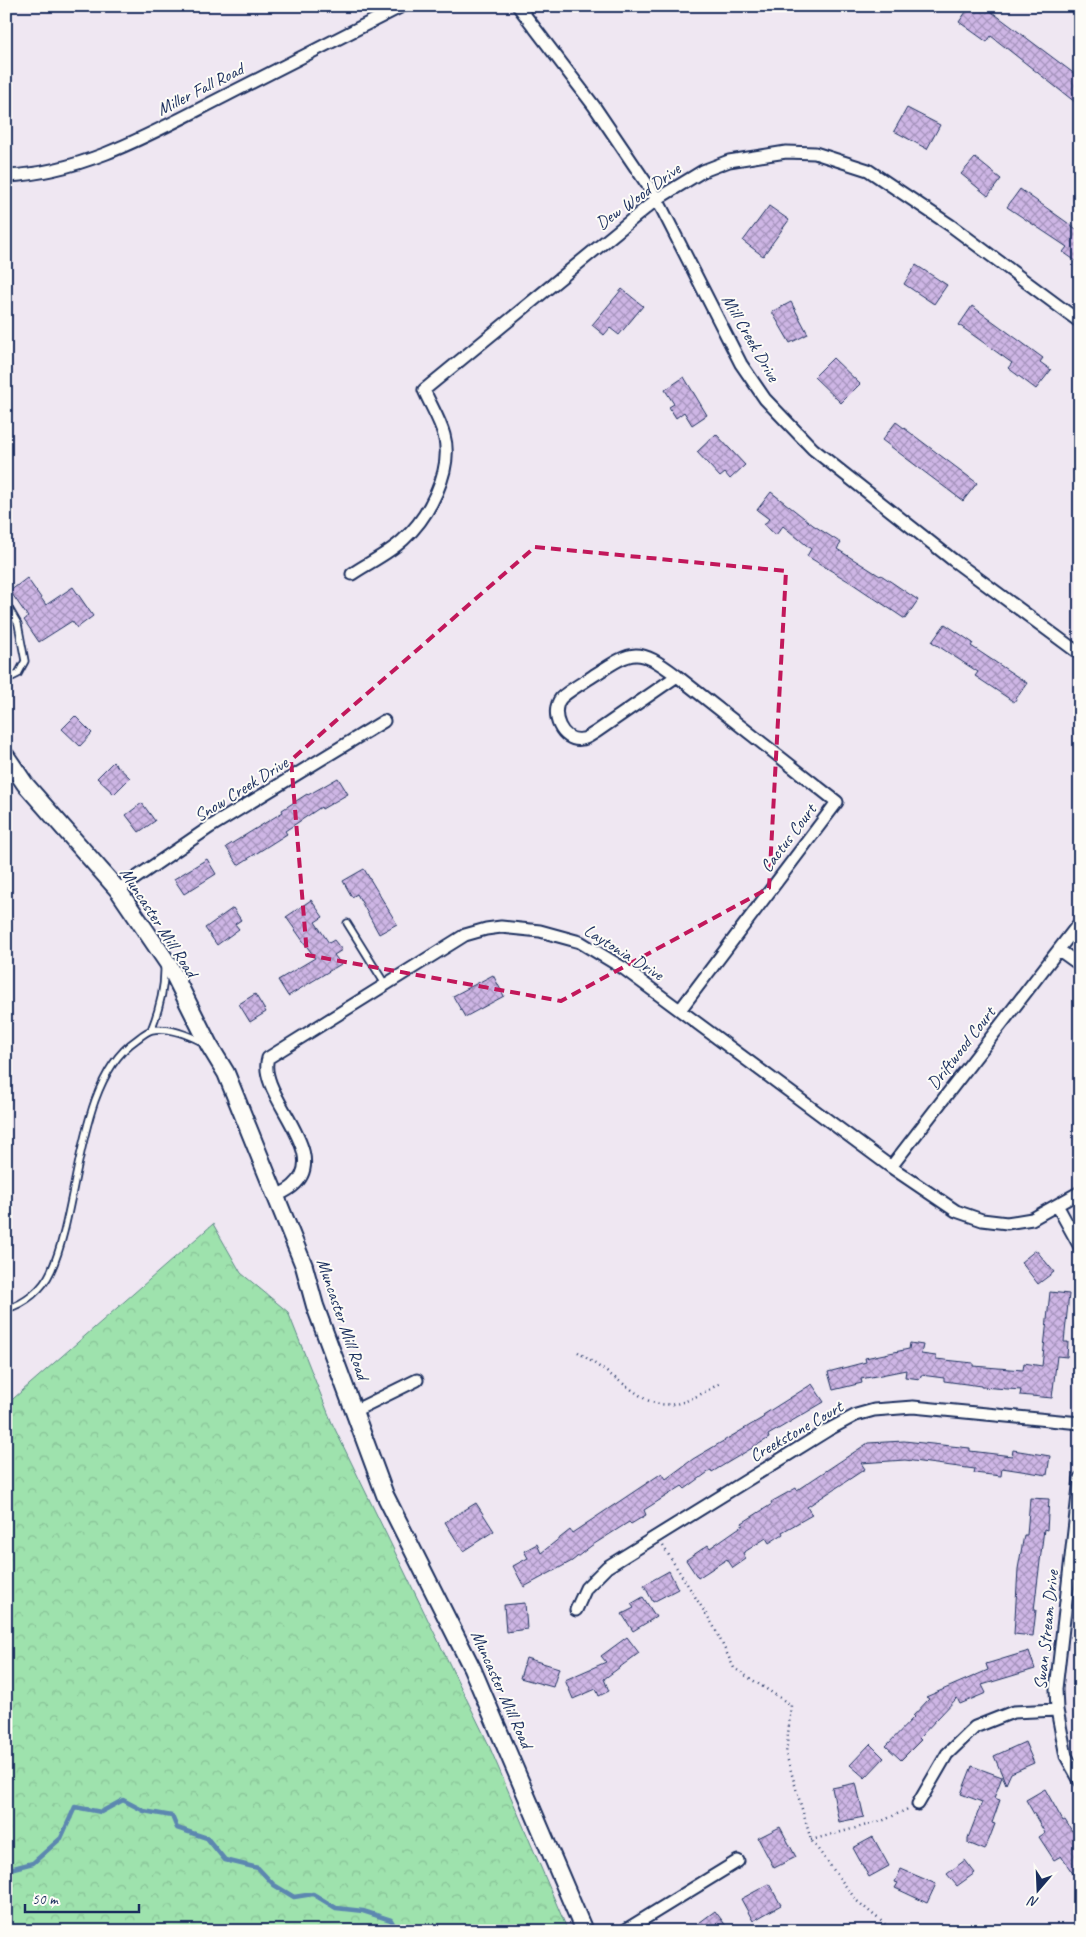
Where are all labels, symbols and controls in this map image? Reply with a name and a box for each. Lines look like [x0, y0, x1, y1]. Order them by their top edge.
street label: Miller Fall Road [153, 56, 250, 120]
street label: Dew Wood Drive [591, 157, 686, 234]
street label: Mill Creek Drive [717, 291, 785, 386]
street label: Snow Creek Drive [190, 751, 293, 827]
street label: Cactus Court [755, 798, 822, 876]
street label: Muncaster Mill Road [115, 863, 204, 984]
street label: Laytonia Drive [580, 919, 669, 986]
street label: Driftwood Court [922, 1001, 1001, 1094]
street label: Muncaster Mill Road [312, 1256, 375, 1385]
street label: Creekstone Court [745, 1394, 848, 1467]
street label: Swan Stream Drive [1029, 1568, 1063, 1691]
street label: Muncaster Mill Road [466, 1627, 539, 1754]
north arrow [1014, 1864, 1064, 1914]
scale bar [25, 1882, 139, 1914]
text: 50 m [32, 1890, 59, 1909]
text: N [1025, 1892, 1041, 1911]

